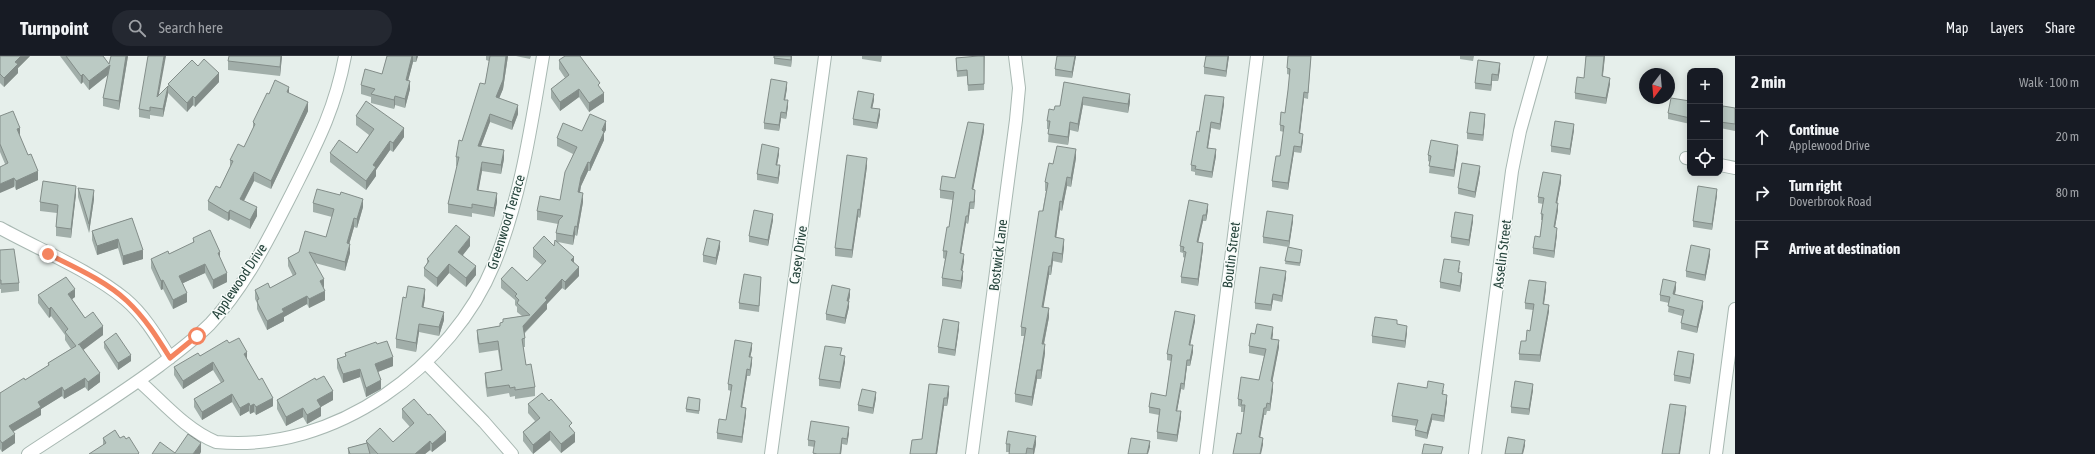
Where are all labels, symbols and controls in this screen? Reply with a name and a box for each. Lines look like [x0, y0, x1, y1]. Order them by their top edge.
search box [112, 10, 392, 46]
text: Turnpoint [20, 17, 88, 39]
icon: search [126, 17, 148, 39]
text: Search here [158, 19, 223, 36]
text: Map [1946, 20, 1968, 36]
text: Layers [1990, 20, 2023, 36]
text: Share [2045, 20, 2075, 36]
north arrow [1639, 68, 1675, 104]
map controls [1687, 68, 1723, 176]
button: + [1687, 68, 1723, 104]
text: 2 min [1751, 72, 1786, 92]
text: Walk · 100 m [2019, 75, 2079, 90]
button: − [1687, 104, 1723, 140]
text: Continue [1789, 121, 1839, 138]
icon: ahead [1751, 126, 1773, 148]
text: 20 m [2056, 129, 2079, 144]
text: Applewood Drive [1789, 138, 1870, 153]
button: locate [1687, 140, 1723, 176]
street label: Greenwood Terrace [484, 173, 528, 271]
text: Turn right [1789, 177, 1842, 194]
icon: right [1751, 182, 1773, 204]
text: 80 m [2056, 185, 2079, 200]
text: Doverbrook Road [1789, 194, 1872, 209]
street label: Bostwick Lane [986, 218, 1010, 292]
street label: Asselin Street [1490, 219, 1514, 289]
street label: Boutin Street [1219, 221, 1243, 289]
street label: Casey Drive [786, 225, 810, 285]
icon: arrive [1751, 238, 1773, 260]
street label: Applewood Drive [208, 240, 270, 322]
text: Arrive at destination [1789, 240, 1900, 257]
route end [39, 245, 57, 263]
route start [188, 327, 206, 345]

